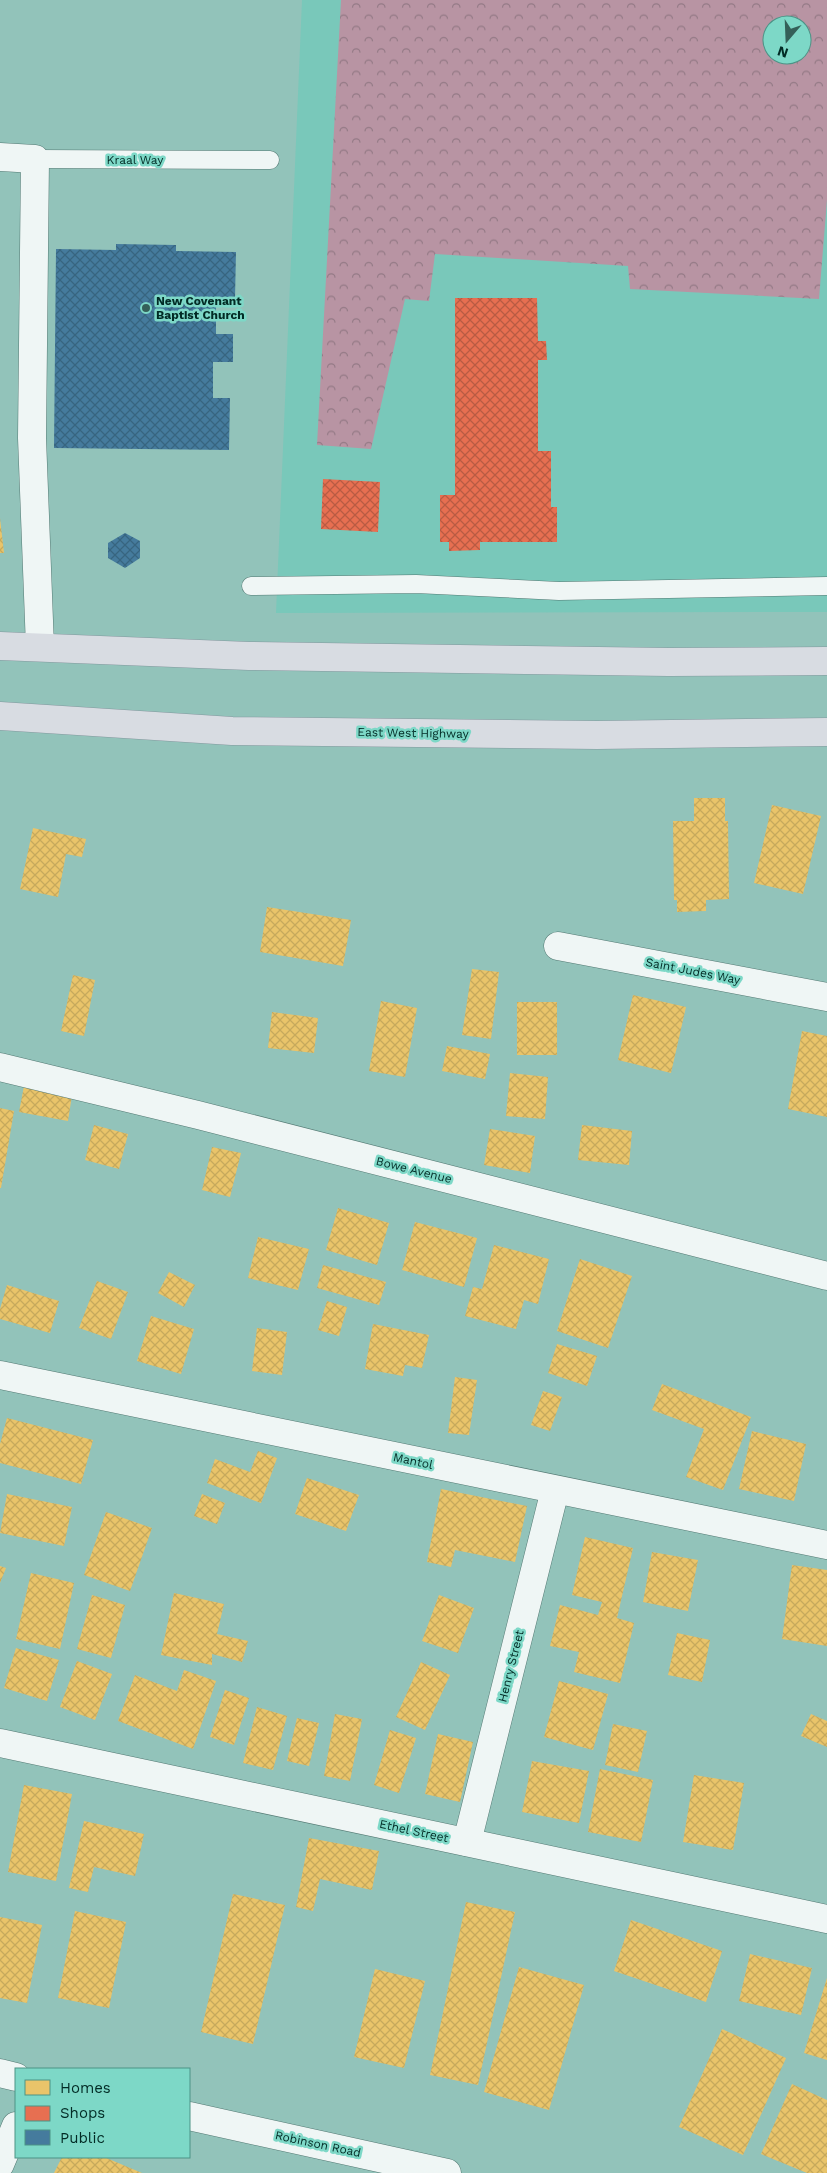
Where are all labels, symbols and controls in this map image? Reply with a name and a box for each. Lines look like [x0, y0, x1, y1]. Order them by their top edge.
north arrow [762, 15, 812, 65]
text: N [775, 43, 790, 62]
street label: Kraal Way [107, 153, 164, 167]
place label: New Covenant Baptist Church [156, 294, 245, 322]
marker: New Covenant Baptist Church [140, 302, 152, 314]
street label: East West Highway [357, 725, 470, 741]
street label: Saint Judes Way [645, 955, 742, 987]
street label: Bowe Avenue [375, 1154, 453, 1186]
street label: Mantol [392, 1450, 434, 1472]
street label: Henry Street [495, 1628, 527, 1704]
street label: Ethel Street [378, 1817, 450, 1845]
legend [15, 2068, 190, 2158]
text: Homes [60, 2079, 111, 2097]
text: Shops [60, 2104, 105, 2122]
street label: Robinson Road [274, 2128, 362, 2160]
text: Public [60, 2129, 105, 2147]

